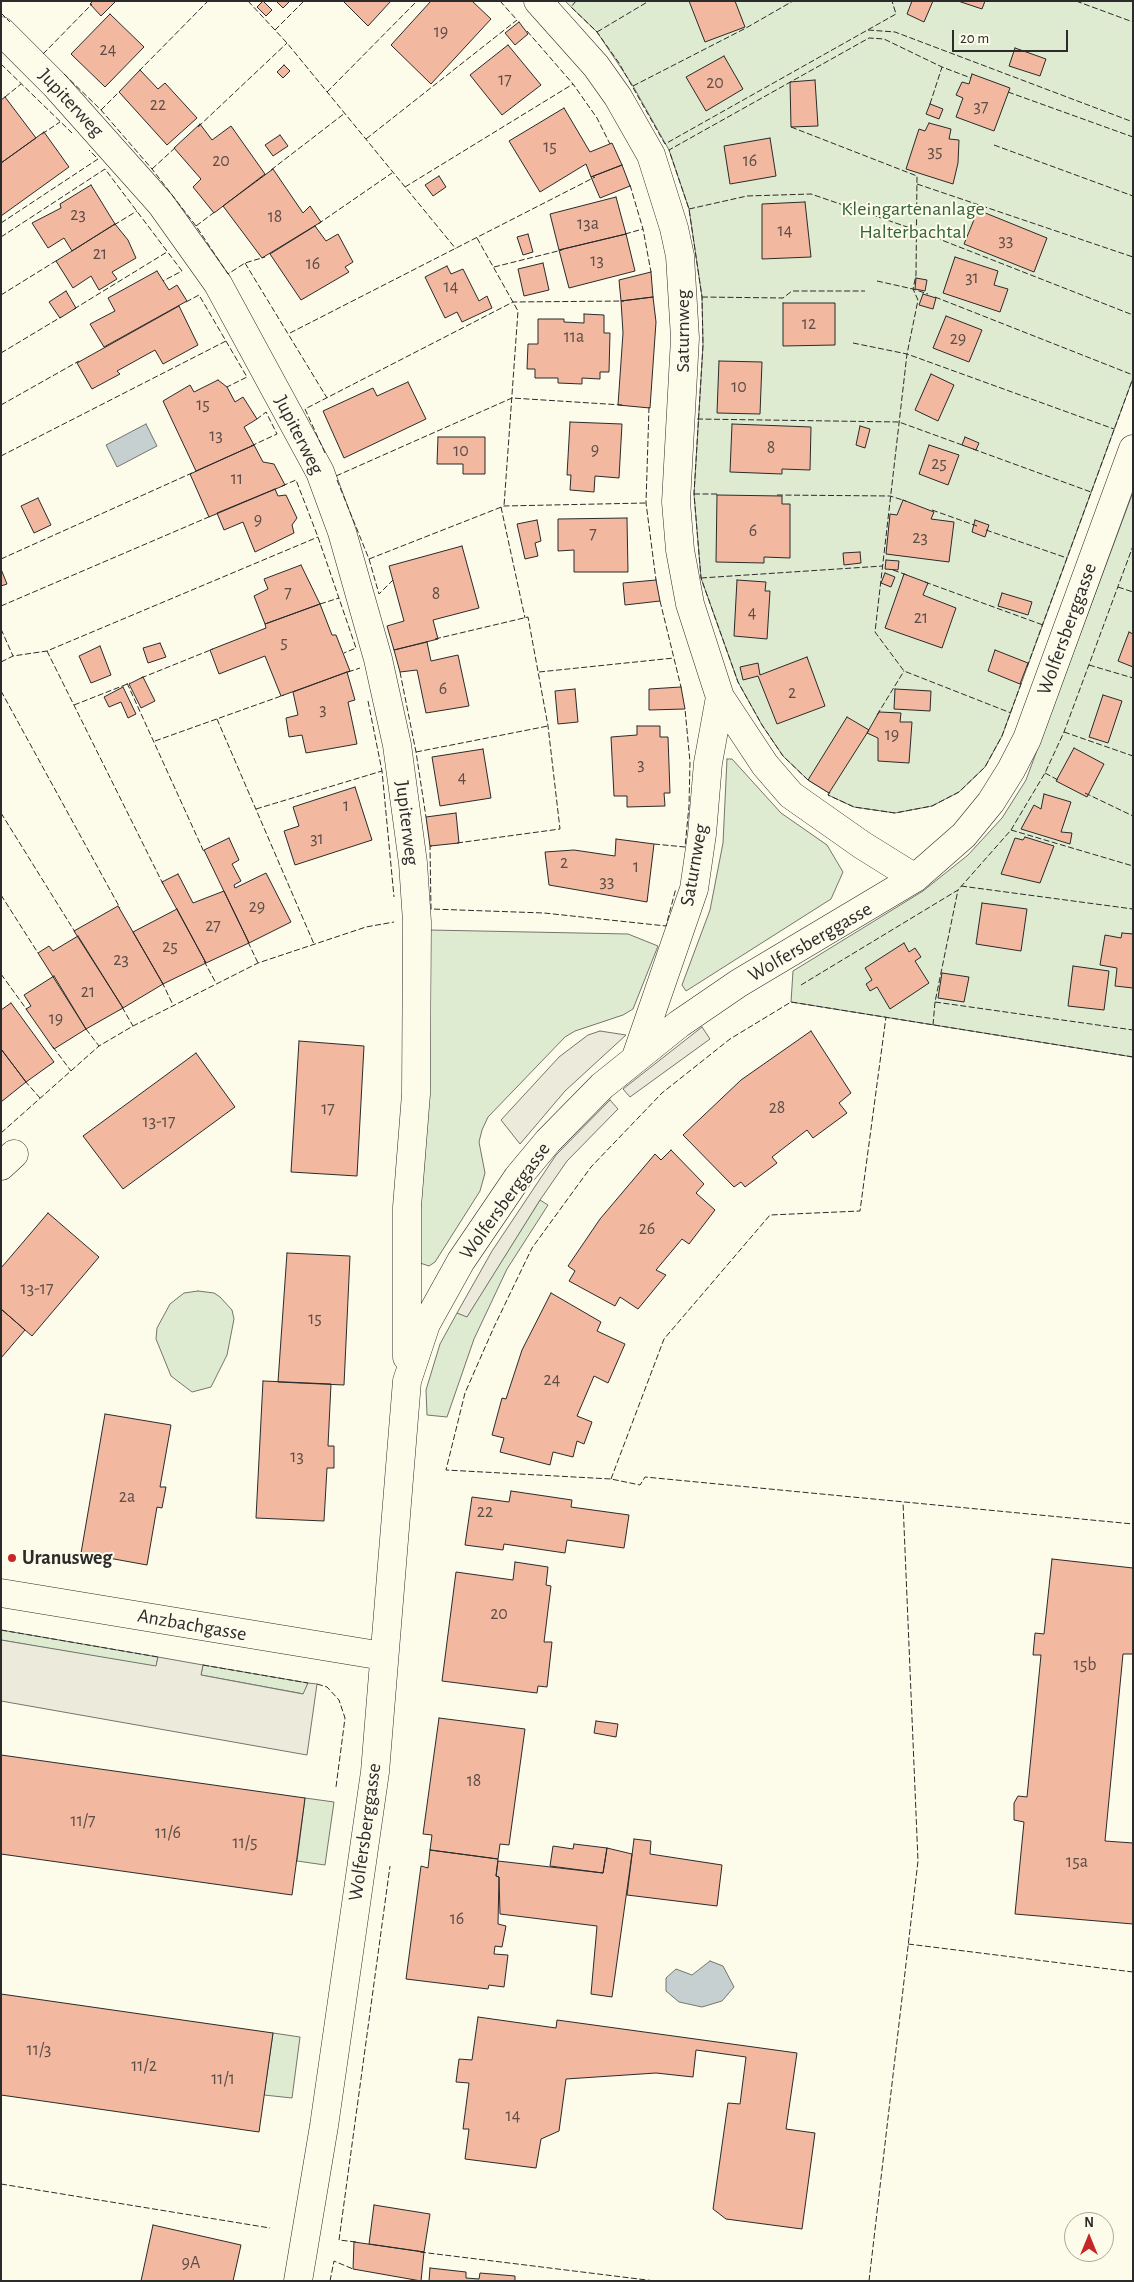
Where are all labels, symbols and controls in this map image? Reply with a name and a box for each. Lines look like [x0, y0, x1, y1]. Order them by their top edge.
scale bar [954, 20, 1070, 52]
house number: 19 [434, 21, 448, 43]
text: 20 m [960, 31, 989, 46]
house number: 24 [100, 39, 116, 61]
street label: Jupiterweg [33, 64, 109, 142]
house number: 17 [498, 69, 512, 91]
house number: 20 [706, 72, 724, 94]
house number: 22 [150, 94, 166, 116]
house number: 37 [974, 96, 988, 118]
house number: 15 [543, 136, 557, 158]
house number: 35 [928, 141, 942, 163]
house number: 20 [212, 150, 230, 172]
house number: 16 [743, 150, 757, 172]
park label: Kleingartenanlage Halterbachtal [841, 197, 985, 244]
house number: 23 [70, 204, 86, 226]
house number: 18 [268, 206, 282, 228]
house number: 13a [577, 213, 599, 235]
house number: 14 [778, 220, 792, 242]
house number: 33 [999, 230, 1013, 252]
house number: 21 [93, 243, 107, 265]
house number: 13 [590, 250, 604, 272]
house number: 16 [306, 253, 320, 275]
house number: 31 [965, 267, 979, 289]
house number: 14 [444, 276, 458, 298]
street label: Saturnweg [671, 289, 695, 373]
house number: 12 [802, 313, 816, 335]
house number: 11a [564, 326, 584, 348]
house number: 29 [950, 328, 966, 350]
house number: 10 [731, 376, 747, 398]
street label: Jupiterweg [269, 392, 329, 478]
house number: 15 [196, 394, 210, 416]
house number: 13 [209, 425, 223, 447]
house number: 8 [767, 437, 775, 459]
house number: 9 [591, 439, 599, 461]
house number: 10 [453, 440, 469, 462]
house number: 25 [931, 453, 947, 475]
house number: 11 [231, 468, 243, 490]
house number: 9 [254, 509, 262, 531]
house number: 6 [749, 520, 757, 542]
house number: 7 [589, 523, 597, 545]
house number: 23 [912, 527, 928, 549]
street label: Wolfersberggasse [1032, 560, 1102, 698]
house number: 7 [284, 582, 292, 604]
house number: 8 [432, 583, 440, 605]
house number: 4 [748, 602, 756, 624]
house number: 21 [914, 607, 928, 629]
house number: 5 [280, 632, 288, 654]
house number: 6 [439, 678, 447, 700]
house number: 2 [788, 682, 796, 704]
house number: 3 [319, 699, 327, 721]
house number: 19 [885, 724, 899, 746]
house number: 3 [637, 754, 645, 776]
house number: 4 [458, 767, 466, 789]
street label: Jupiterweg [390, 779, 424, 867]
house number: 1 [343, 795, 349, 817]
street label: Saturnweg [675, 822, 713, 908]
house number: 31 [310, 828, 324, 850]
house number: 2 [560, 852, 568, 874]
house number: 1 [633, 856, 639, 878]
house number: 33 [600, 871, 614, 893]
house number: 29 [249, 896, 265, 918]
street label: Wolfersberggasse [744, 897, 876, 987]
house number: 27 [205, 915, 221, 937]
house number: 25 [162, 936, 178, 958]
house number: 23 [113, 949, 129, 971]
house number: 21 [81, 981, 95, 1003]
house number: 19 [49, 1008, 63, 1030]
house number: 28 [769, 1097, 785, 1119]
house number: 17 [321, 1098, 335, 1120]
house number: 13-17 [143, 1111, 175, 1133]
street label: Wolfersberggasse [454, 1138, 556, 1264]
house number: 26 [639, 1218, 655, 1240]
house number: 13-17 [21, 1278, 53, 1300]
house number: 15 [308, 1308, 322, 1330]
house number: 24 [544, 1369, 560, 1391]
house number: 13 [290, 1446, 304, 1468]
house number: 2a [119, 1486, 135, 1508]
house number: 22 [477, 1501, 493, 1523]
place label: Uranusweg [22, 1546, 112, 1570]
marker: Uranusweg [6, 1552, 18, 1564]
house number: 20 [490, 1603, 508, 1625]
street label: Anzbachgasse [136, 1604, 248, 1646]
house number: 15b [1074, 1654, 1096, 1676]
street label: Wolfersberggasse [343, 1762, 387, 1902]
house number: 18 [467, 1770, 481, 1792]
house number: 11/7 [70, 1810, 96, 1832]
house number: 11/6 [155, 1822, 181, 1844]
house number: 11/5 [232, 1832, 258, 1854]
house number: 15a [1066, 1851, 1088, 1873]
house number: 16 [450, 1908, 464, 1930]
house number: 11/3 [27, 2039, 51, 2061]
house number: 11/2 [131, 2055, 157, 2077]
house number: 11/1 [211, 2068, 235, 2090]
house number: 14 [506, 2105, 520, 2127]
north arrow [1064, 2212, 1114, 2262]
text: N [1084, 2216, 1094, 2230]
house number: 9A [182, 2252, 200, 2274]

